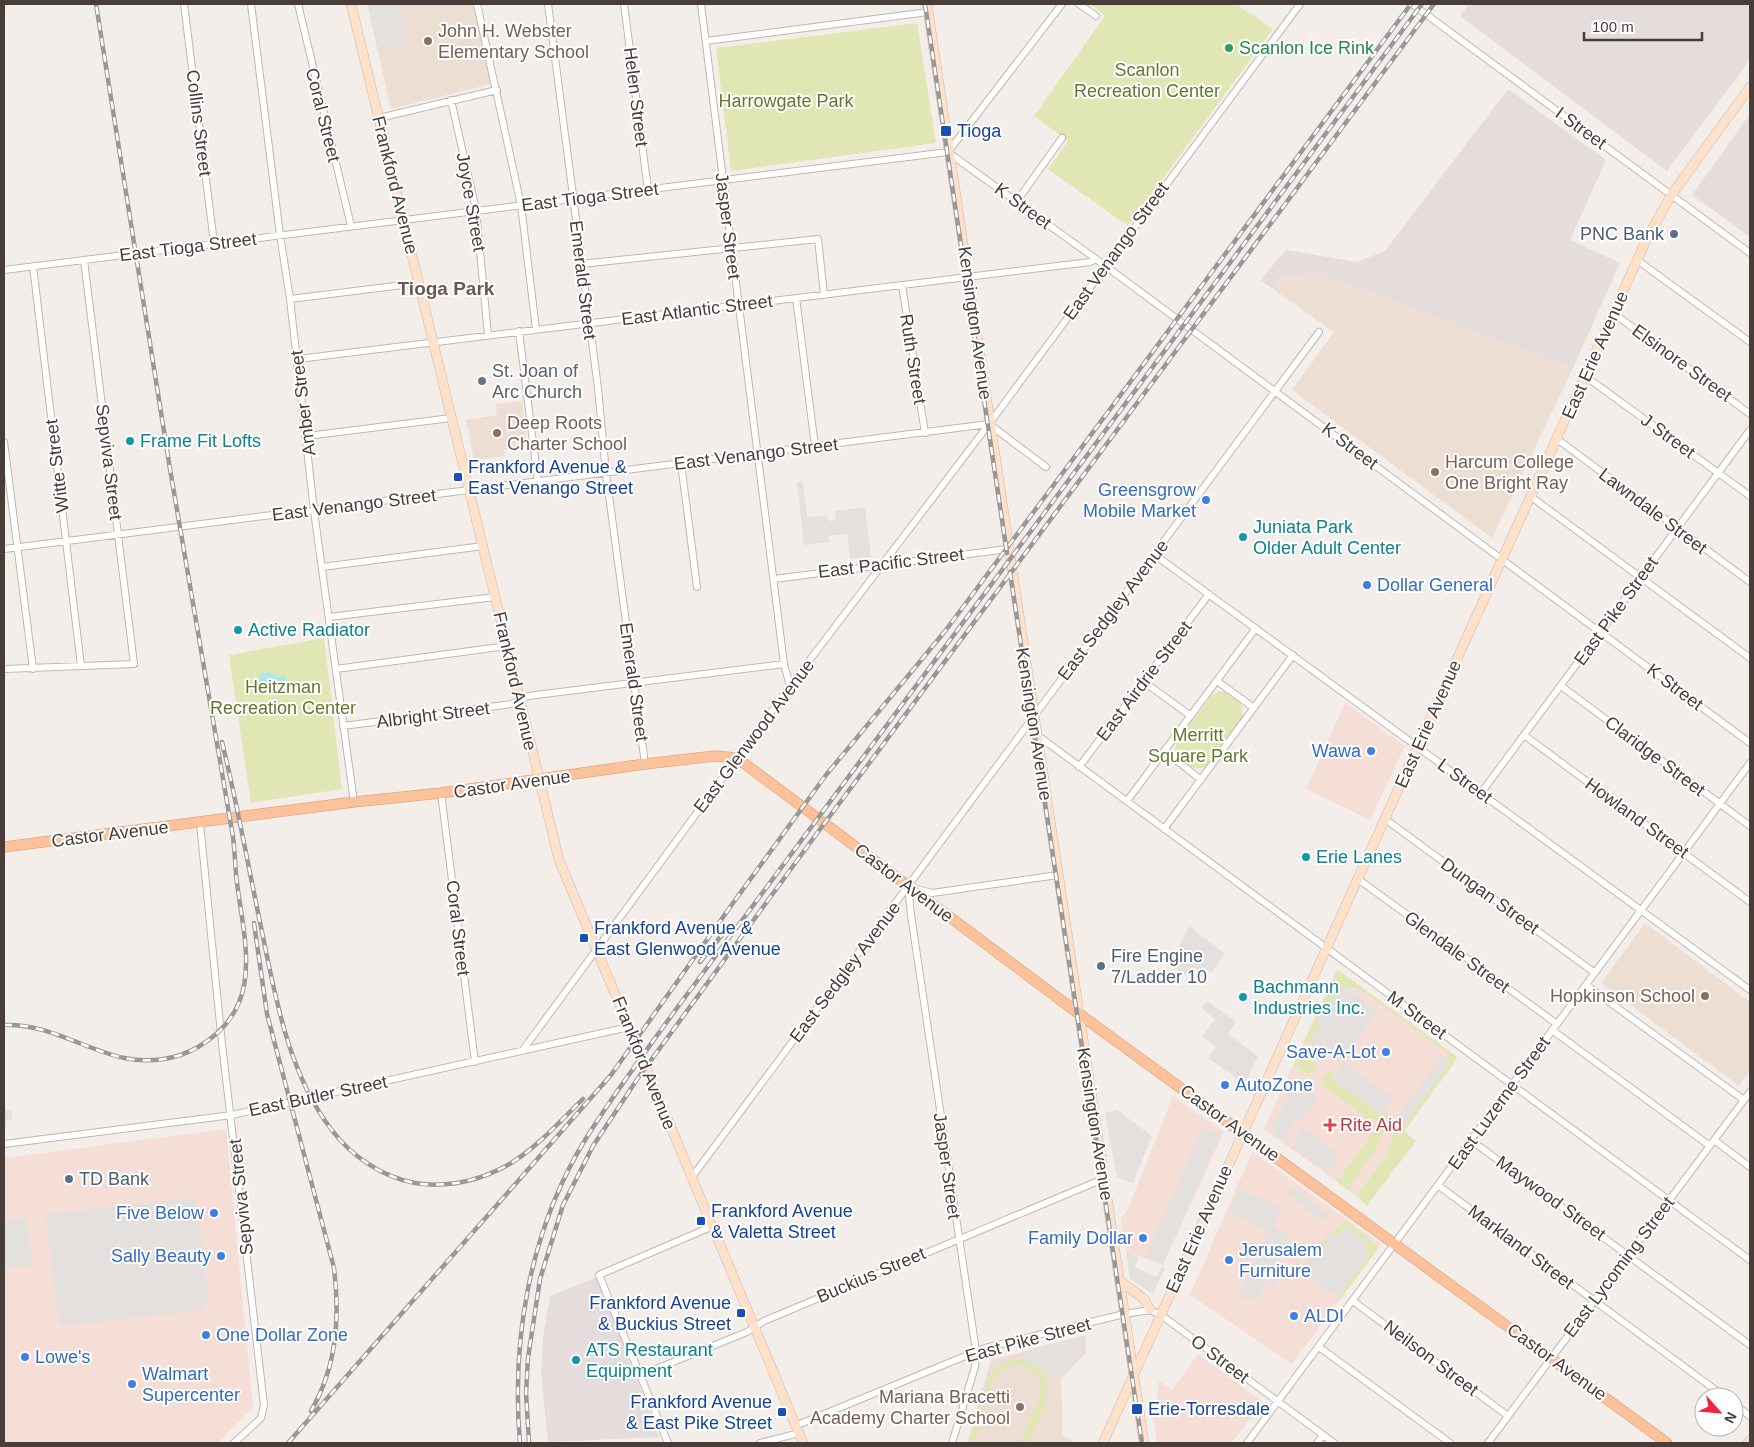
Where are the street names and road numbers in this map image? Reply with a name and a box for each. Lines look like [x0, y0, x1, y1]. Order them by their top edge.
street label: Helen Street [620, 46, 652, 148]
street label: Coral Street [302, 66, 344, 164]
street label: Collins Street [183, 69, 215, 177]
street label: I Street [1552, 103, 1610, 153]
street label: Frankford Avenue [368, 114, 422, 256]
street label: Joyce Street [452, 151, 490, 253]
street label: Jasper Street [712, 172, 744, 280]
street label: East Venango Street [1059, 178, 1173, 324]
street label: East Tioga Street [520, 179, 660, 215]
street label: K Street [991, 179, 1055, 233]
street label: Emerald Street [566, 219, 600, 341]
street label: East Tioga Street [118, 229, 258, 265]
street label: Kensington Avenue [954, 245, 996, 401]
street label: East Erie Avenue [1558, 288, 1632, 422]
street label: East Atlantic Street [620, 291, 774, 329]
street label: Ruth Street [896, 312, 930, 406]
street label: Elsinore Street [1628, 320, 1736, 406]
street label: Amber Street [287, 349, 319, 457]
street label: Sepviva Street [92, 403, 126, 521]
street label: J Street [1637, 410, 1699, 462]
street label: Witte Street [41, 418, 73, 514]
street label: K Street [1318, 418, 1382, 474]
street label: East Venango Street [673, 434, 839, 474]
street label: Lawndale Street [1595, 464, 1711, 558]
street label: East Venango Street [271, 485, 437, 525]
street label: East Sedgley Avenue [1054, 536, 1172, 684]
street label: East Pacific Street [817, 544, 965, 582]
street label: East Pike Street [1570, 553, 1662, 669]
street label: Frankford Avenue [489, 610, 541, 752]
street label: East Airdrie Street [1092, 617, 1196, 745]
street label: Emerald Street [616, 621, 652, 743]
street label: Kensington Avenue [1012, 646, 1056, 802]
street label: East Glenwood Avenue [690, 655, 818, 817]
street label: East Erie Avenue [1391, 657, 1465, 791]
street label: K Street [1643, 659, 1707, 715]
street label: Albright Street [375, 698, 491, 732]
street label: Claridge Street [1601, 712, 1709, 800]
street label: L Street [1434, 755, 1496, 807]
street label: Castor Avenue [452, 766, 572, 802]
street label: Howland Street [1581, 774, 1693, 862]
street label: Castor Avenue [50, 817, 170, 851]
street label: Castor Avenue [851, 840, 957, 926]
street label: Dungan Street [1437, 854, 1543, 938]
street label: Coral Street [442, 879, 474, 977]
street label: East Sedgley Avenue [786, 898, 904, 1046]
street label: Glendale Street [1401, 907, 1513, 997]
street label: M Street [1384, 987, 1450, 1043]
street label: Frankford Avenue [608, 994, 680, 1132]
street label: East Luzerne Street [1444, 1033, 1554, 1173]
street label: Kensington Avenue [1073, 1046, 1117, 1202]
street label: East Butler Street [247, 1072, 389, 1120]
street label: Castor Avenue [1176, 1080, 1284, 1166]
street label: Jasper Street [930, 1112, 964, 1220]
street label: Sepviva Street [225, 1138, 257, 1256]
street label: Maywood Street [1493, 1152, 1609, 1244]
street label: East Erie Avenue [1162, 1162, 1236, 1296]
street label: East Lycoming Street [1560, 1193, 1678, 1341]
street label: Markland Street [1464, 1201, 1578, 1293]
street label: Buckius Street [814, 1243, 928, 1307]
street label: East Pike Street [963, 1314, 1093, 1366]
street label: Neilson Street [1380, 1316, 1482, 1400]
street label: Castor Avenue [1503, 1319, 1611, 1405]
street label: O Street [1187, 1331, 1253, 1387]

